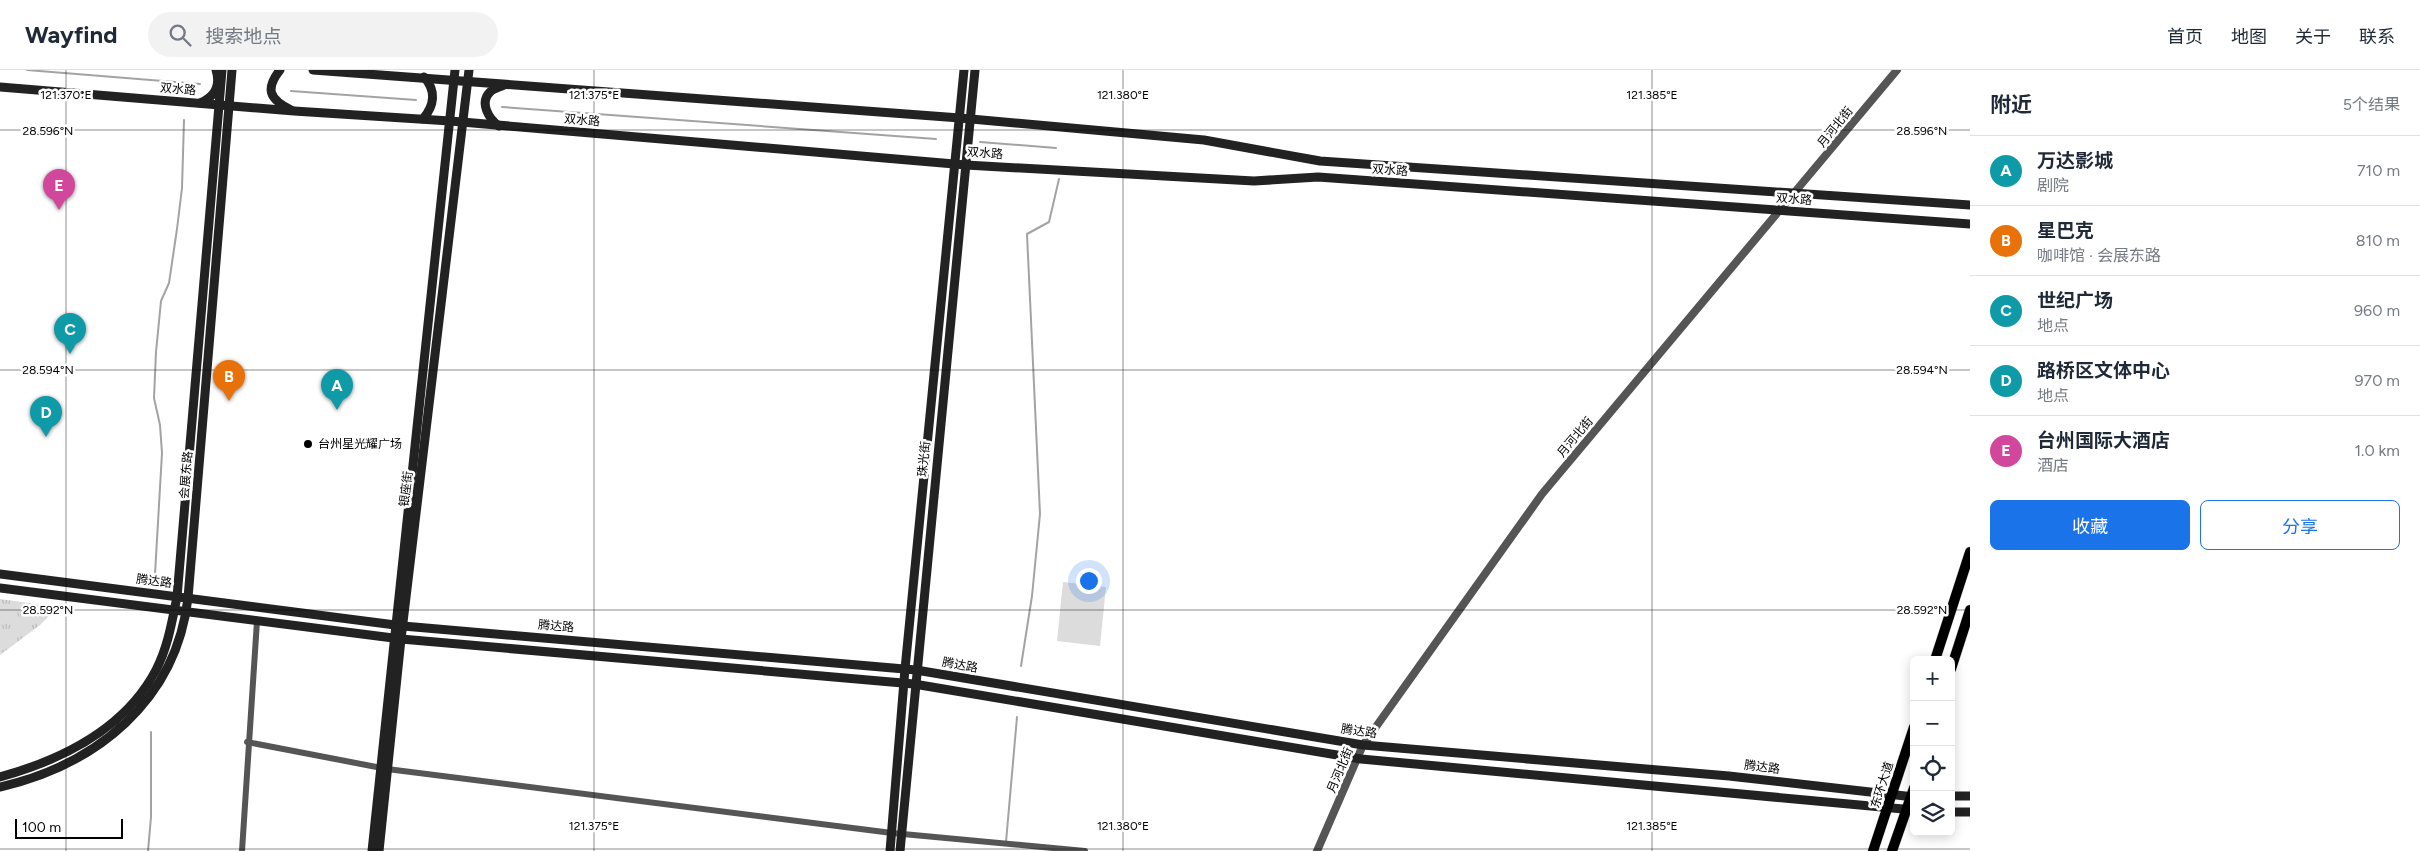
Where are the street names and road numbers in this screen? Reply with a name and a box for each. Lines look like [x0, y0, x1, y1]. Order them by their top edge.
street label: 双水路 [159, 80, 197, 98]
street label: 月河北街 [1814, 104, 1856, 150]
street label: 双水路 [563, 111, 601, 129]
street label: 双水路 [967, 145, 1003, 161]
street label: 双水路 [1372, 162, 1408, 178]
street label: 双水路 [1776, 191, 1812, 207]
street label: 月河北街 [1554, 414, 1596, 460]
street label: 珠光街 [915, 440, 933, 478]
street label: 会展东路 [177, 450, 195, 500]
street label: 银座街 [397, 470, 415, 508]
street label: 腾达路 [135, 572, 173, 590]
street label: 腾达路 [537, 617, 575, 635]
street label: 腾达路 [941, 655, 979, 675]
street label: 腾达路 [1340, 722, 1378, 740]
street label: 月河北街 [1324, 745, 1356, 795]
street label: 腾达路 [1743, 758, 1781, 776]
street label: 东环大道 [1868, 760, 1896, 810]

